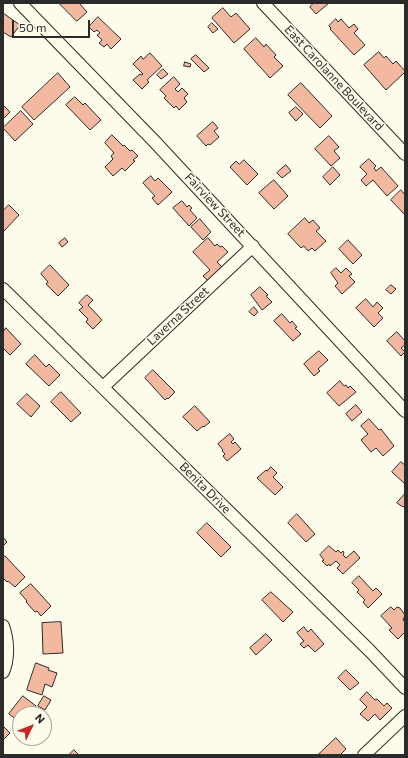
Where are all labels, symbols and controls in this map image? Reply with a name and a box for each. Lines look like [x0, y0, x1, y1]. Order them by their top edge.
scale bar [14, 12, 92, 38]
text: 50 m [19, 20, 47, 34]
street label: East Carolanne Boulevard [281, 22, 387, 134]
street label: Fairview Street [182, 170, 248, 240]
street label: Laverna Street [144, 284, 212, 348]
street label: Benita Drive [176, 459, 234, 517]
north arrow [12, 706, 52, 746]
text: N [33, 711, 48, 726]

